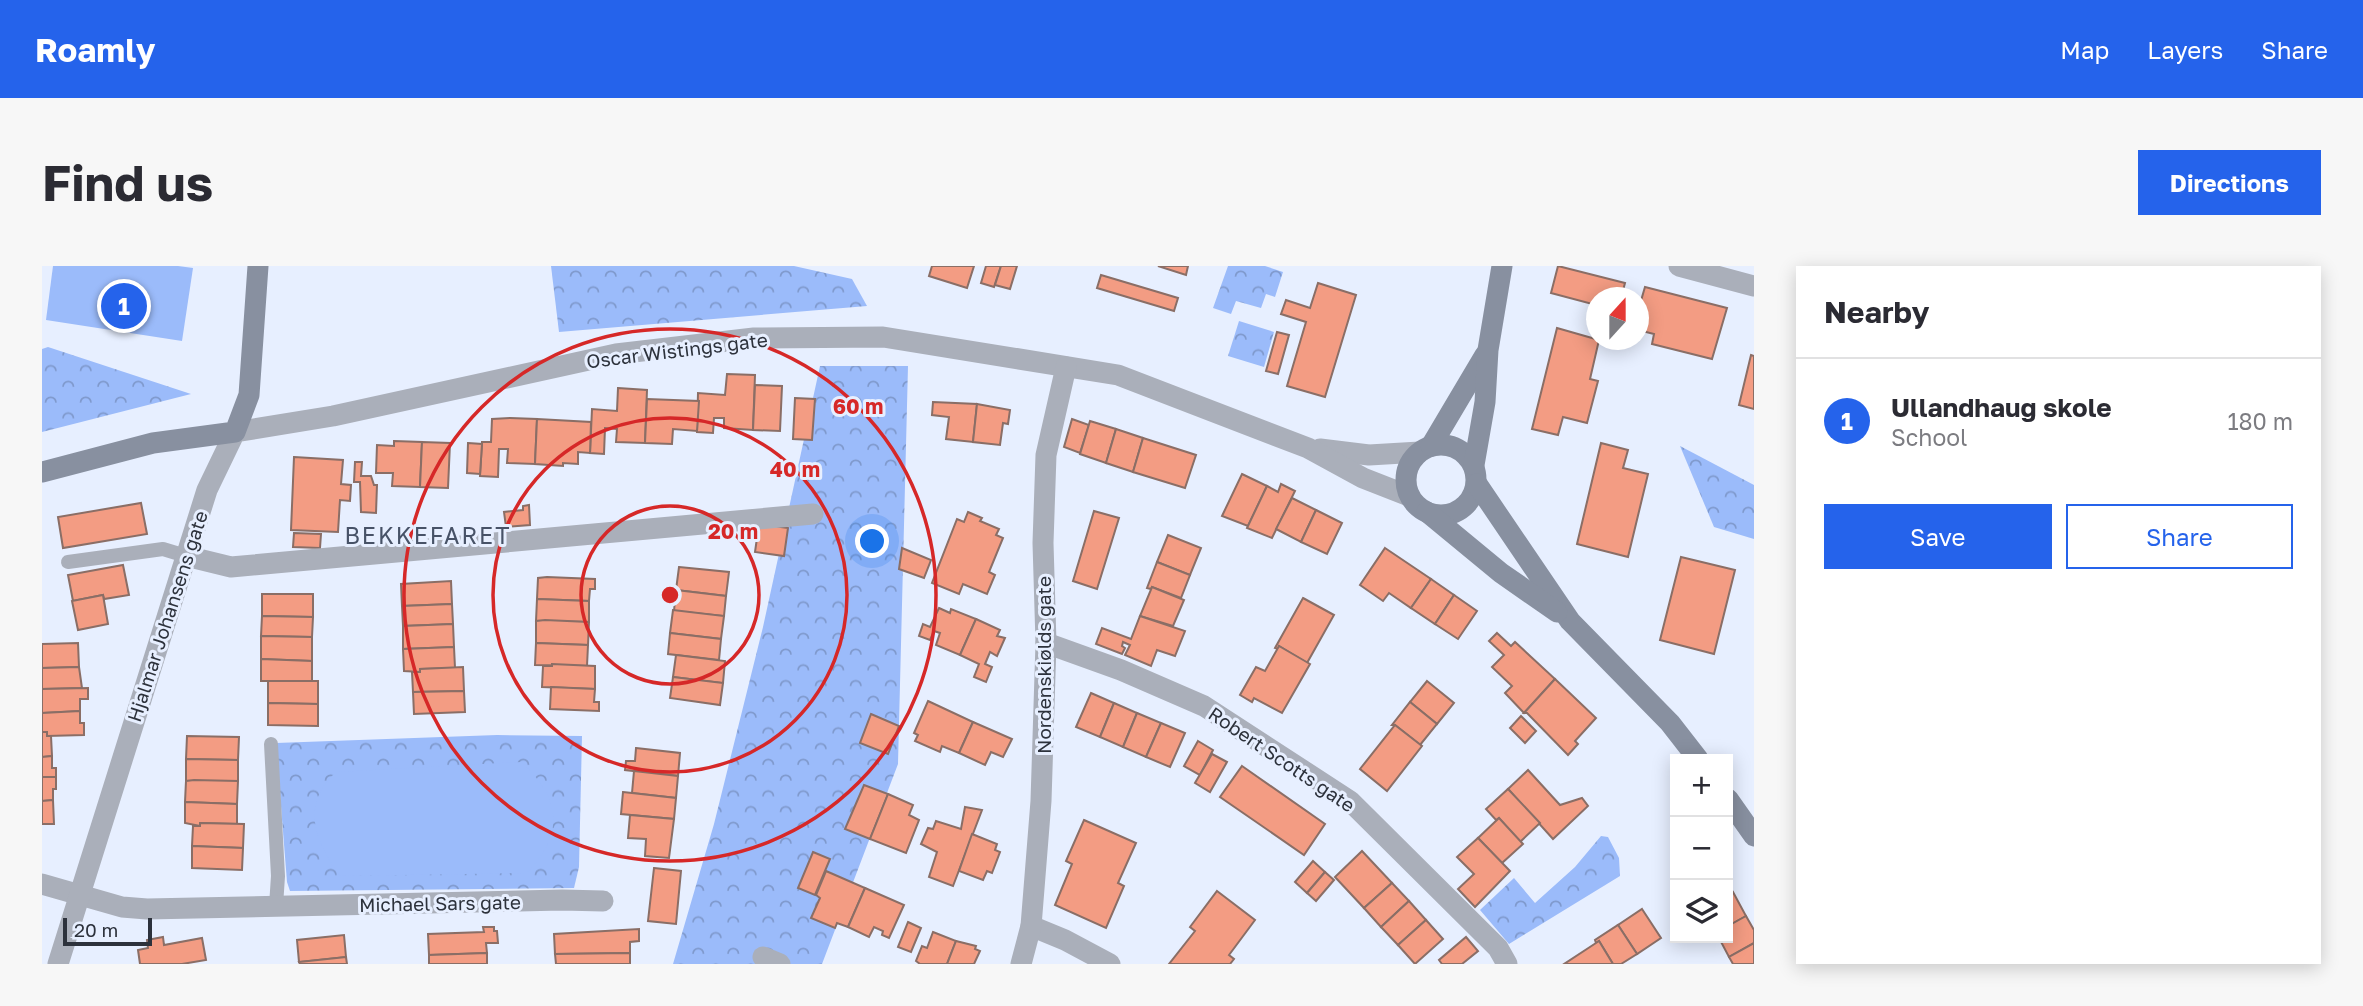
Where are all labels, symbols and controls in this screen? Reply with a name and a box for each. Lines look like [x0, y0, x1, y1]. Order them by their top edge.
text: Roamly [35, 30, 155, 69]
text: Map [2060, 35, 2109, 64]
text: Layers [2147, 35, 2223, 64]
text: Share [2261, 35, 2328, 64]
button: Directions [2138, 150, 2321, 215]
text: Find us [42, 153, 213, 212]
pin: 1 [101, 280, 147, 332]
north arrow [1586, 287, 1649, 350]
text: Nearby [1824, 294, 1929, 330]
street label: Oscar Wistings gate [585, 327, 769, 373]
text: Ullandhaug skole [1891, 392, 2112, 423]
text: 60 m [833, 393, 883, 419]
text: 1 [1841, 407, 1853, 435]
text: 180 m [2227, 407, 2293, 435]
text: School [1891, 423, 1967, 451]
text: 40 m [770, 456, 820, 482]
button: Save [1824, 504, 2052, 569]
button: Share [2066, 504, 2293, 569]
street label: Hjalmar Johansens gate [122, 508, 212, 724]
text: 20 m [708, 518, 758, 544]
district label: BEKKEFARET [344, 521, 512, 549]
your location [855, 524, 889, 558]
street label: Nordenskiølds gate [1032, 576, 1055, 754]
centre of rings [658, 583, 682, 607]
street label: Robert Scotts gate [1204, 701, 1360, 817]
map controls [1670, 754, 1733, 943]
button: + [1670, 754, 1733, 817]
button: − [1670, 817, 1733, 880]
button: layers [1670, 880, 1733, 943]
street label: Michael Sars gate [359, 890, 521, 916]
scale bar [63, 915, 152, 947]
text: 20 m [74, 918, 118, 941]

